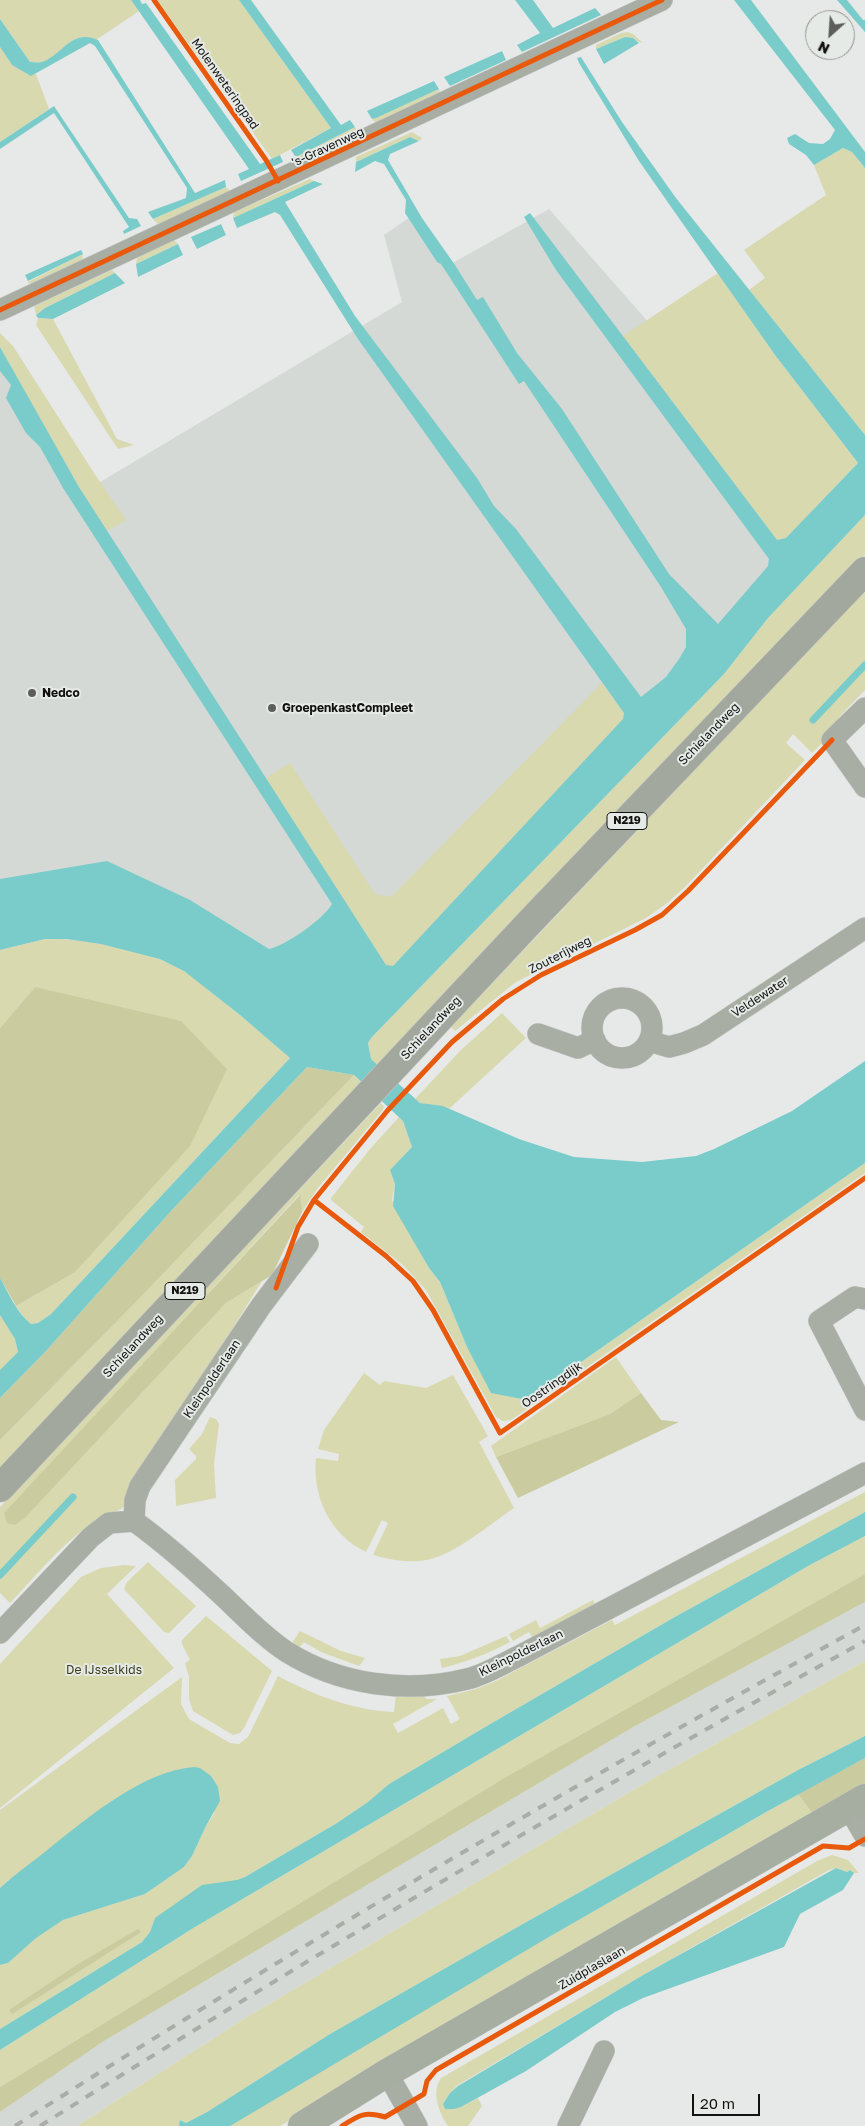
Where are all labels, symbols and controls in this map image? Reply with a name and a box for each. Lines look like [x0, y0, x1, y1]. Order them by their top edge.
north arrow [805, 10, 855, 60]
street label: Molenweteringpad [188, 36, 262, 132]
text: N [815, 38, 832, 58]
street label: 's-Gravenweg [290, 124, 366, 170]
place label: Nedco [42, 686, 80, 700]
marker: Nedco [26, 687, 38, 699]
street label: Schielandweg [676, 700, 742, 768]
place label: GroepenkastCompleet [282, 701, 413, 715]
marker: GroepenkastCompleet [266, 702, 278, 714]
road number: N219 [607, 812, 647, 829]
street label: Zouterijweg [526, 933, 594, 977]
street label: Veldewater [729, 973, 791, 1021]
street label: Schielandweg [398, 993, 464, 1063]
road number: N219 [165, 1282, 205, 1300]
street label: Schielandweg [100, 1311, 166, 1381]
street label: Kleinpolderlaan [180, 1337, 244, 1421]
street label: Oostringdijk [519, 1359, 585, 1411]
street label: Kleinpolderlaan [477, 1626, 565, 1680]
park label: De IJsselkids [66, 1663, 142, 1677]
street label: Zuidplaslaan [556, 1943, 628, 1993]
scale bar [695, 2084, 762, 2116]
text: 20 m [700, 2094, 735, 2112]

